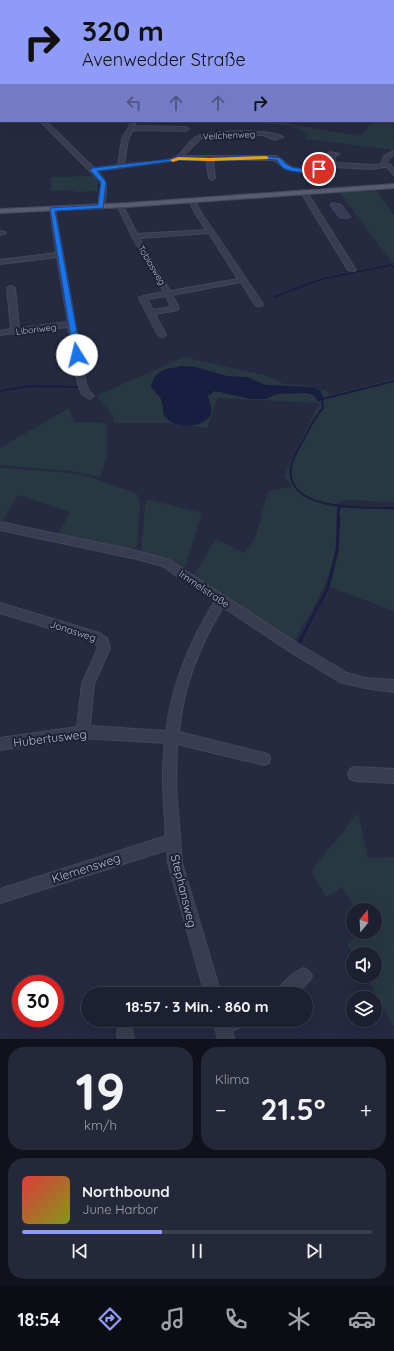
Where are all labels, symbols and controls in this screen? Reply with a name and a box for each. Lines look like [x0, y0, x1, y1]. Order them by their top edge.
text: 320 m [82, 13, 164, 48]
icon: right [16, 16, 68, 68]
text: Avenwedder Straße [82, 48, 246, 71]
icon: left [123, 92, 145, 114]
icon: ahead [165, 92, 187, 114]
icon: ahead [207, 92, 229, 114]
icon: right [249, 92, 271, 114]
street label: Veilchenweg [203, 128, 255, 142]
pin [302, 152, 336, 186]
icon: arrive [308, 158, 330, 180]
street label: Tobiasweg [136, 243, 168, 287]
street label: Liboriweg [15, 321, 57, 337]
position arrow [56, 334, 98, 376]
street label: Immelstraße [176, 567, 232, 611]
street label: Jonasweg [48, 617, 98, 645]
street label: Hubertusweg [12, 726, 88, 750]
street label: Klemensweg [50, 850, 122, 886]
street label: Stephansweg [168, 853, 200, 929]
north arrow [346, 903, 382, 939]
map controls [346, 903, 382, 1027]
button: sound [346, 947, 382, 983]
speed limit sign: 30 [12, 975, 64, 1027]
button: layers [346, 991, 382, 1027]
text: 18:57 · 3 Min. · 860 m [126, 997, 269, 1016]
text: 19 [76, 1058, 125, 1123]
text: Klima [215, 1071, 249, 1087]
text: 21.5° [260, 1090, 326, 1128]
text: − [215, 1096, 226, 1124]
text: + [360, 1096, 372, 1124]
text: km/h [84, 1117, 117, 1133]
text: Northbound [82, 1182, 170, 1201]
text: June Harbor [82, 1201, 158, 1217]
icon: previous [69, 1240, 91, 1262]
icon: pause [186, 1240, 208, 1262]
icon: next [303, 1240, 325, 1262]
icon: directions [96, 1305, 124, 1333]
icon: music [159, 1305, 187, 1333]
icon: phone [222, 1305, 250, 1333]
icon: climate [285, 1305, 313, 1333]
icon: car [348, 1305, 376, 1333]
text: 18:54 [18, 1308, 60, 1331]

